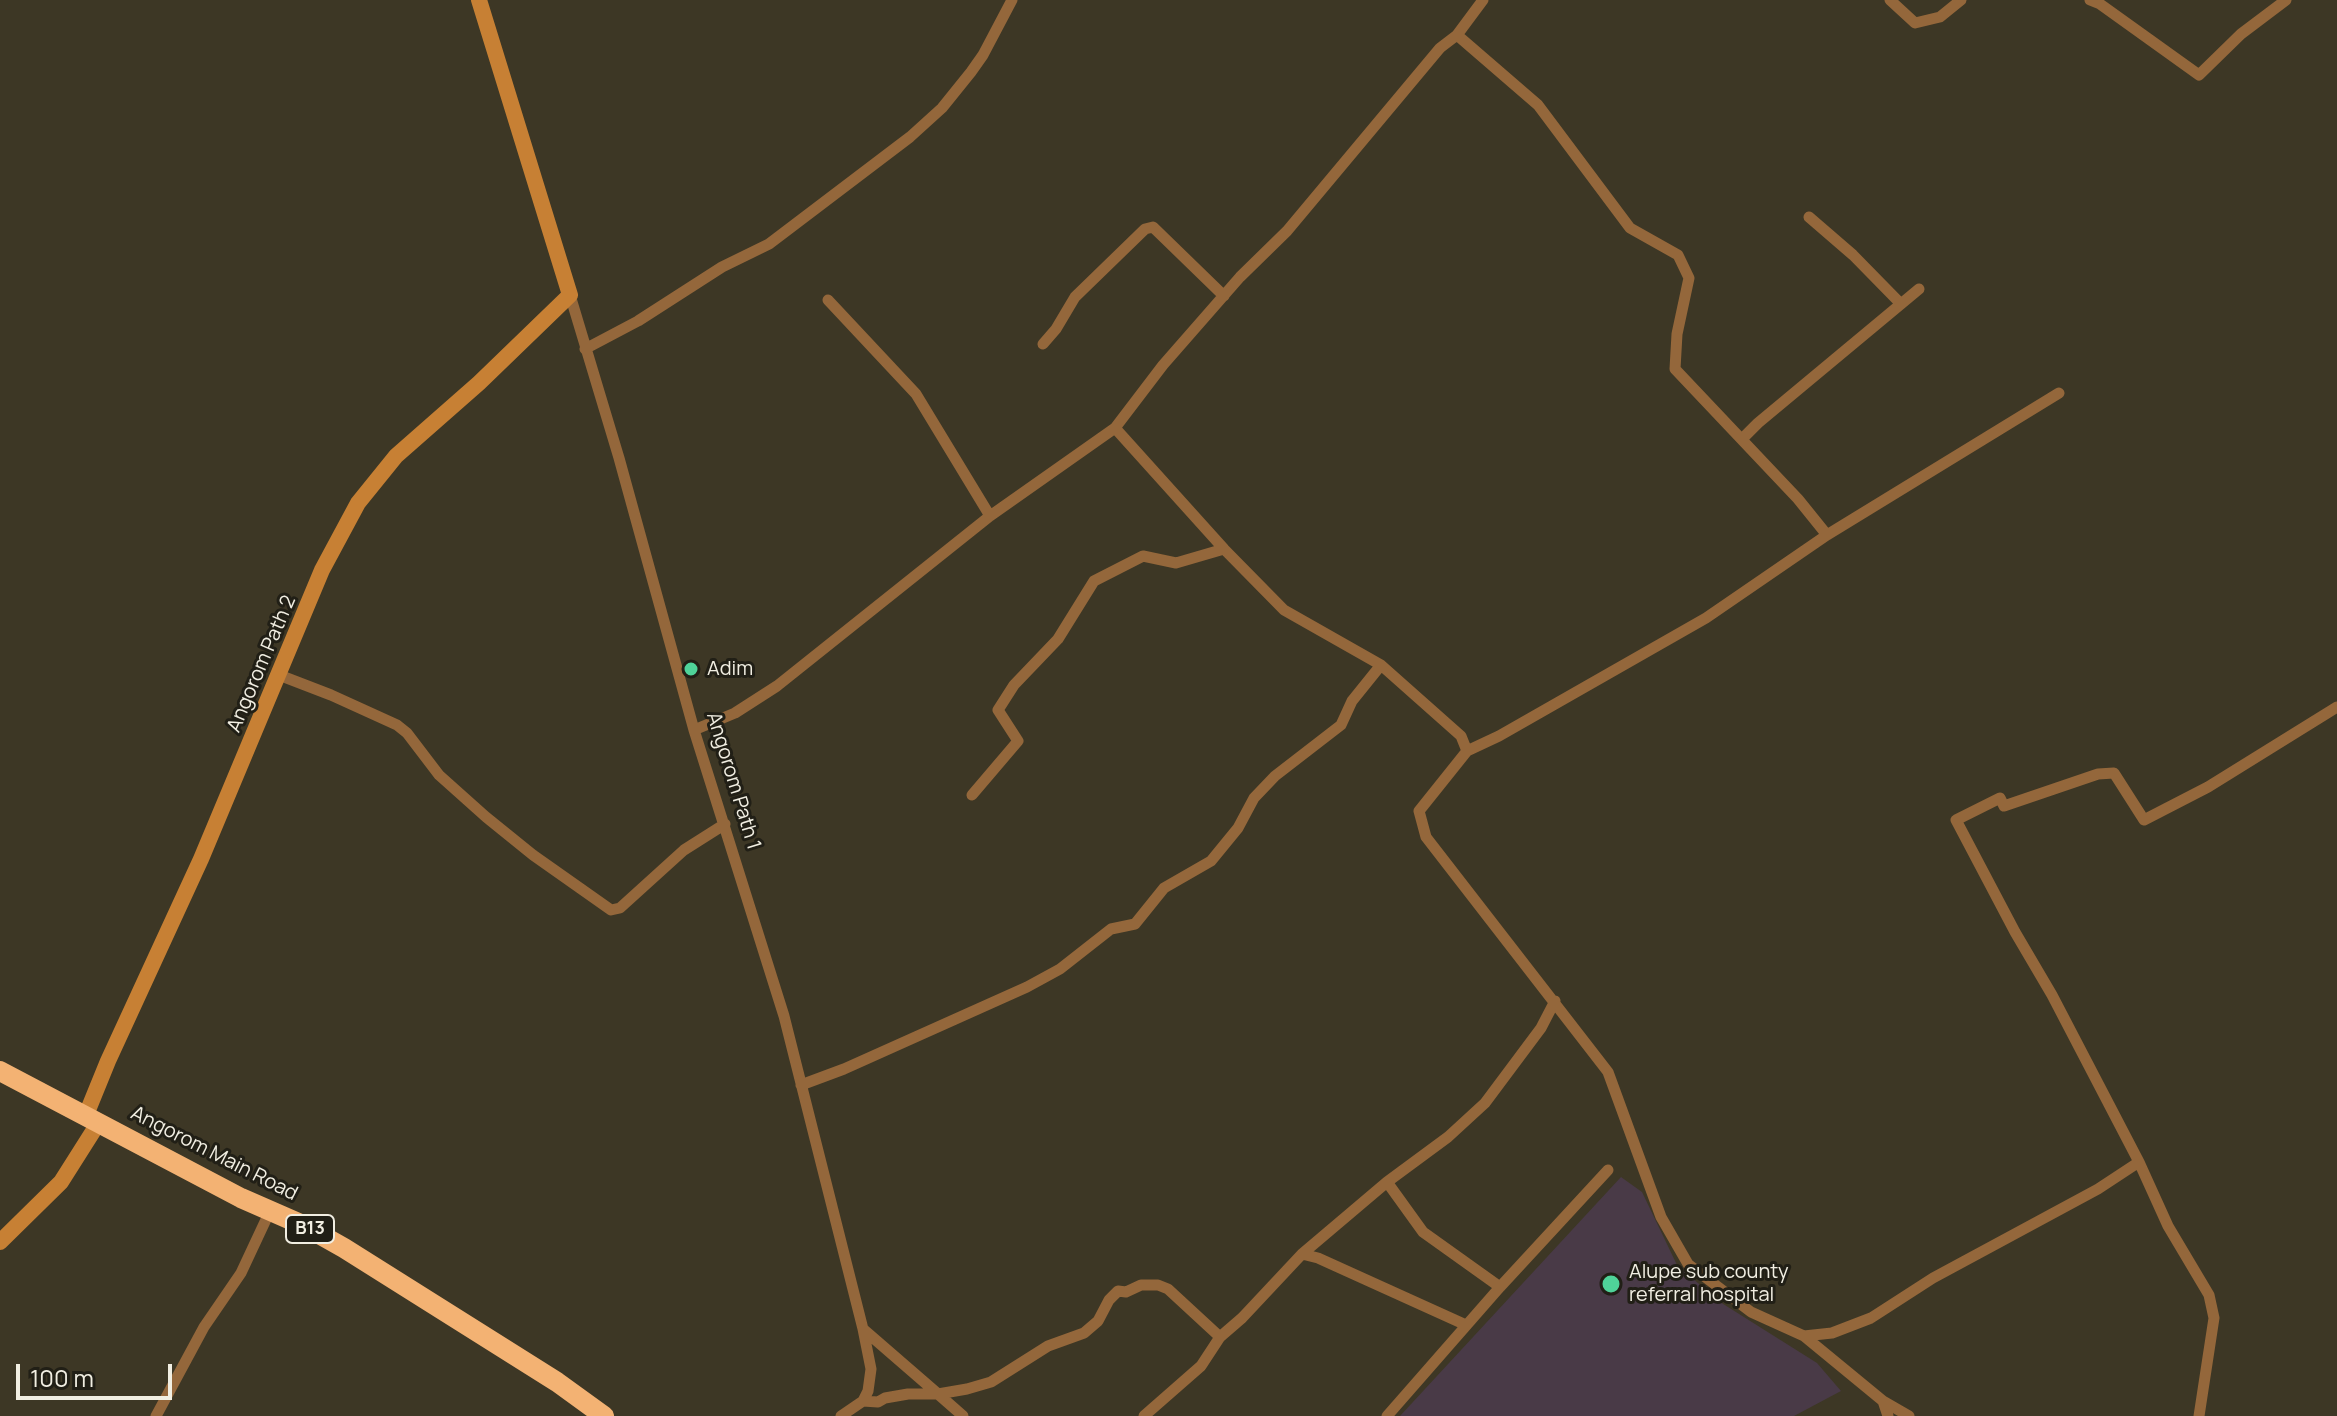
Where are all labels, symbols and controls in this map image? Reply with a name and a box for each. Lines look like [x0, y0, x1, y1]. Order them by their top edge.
street label: Angorom Path 2 [222, 592, 302, 736]
place label: Adim [707, 657, 753, 681]
marker: Adim [682, 660, 700, 678]
street label: Angorom Path 1 [701, 709, 765, 853]
street label: Angorom Main Road [127, 1102, 301, 1206]
road number: B13 [286, 1215, 334, 1243]
place label: Alupe sub county referral hospital [1629, 1260, 1789, 1307]
marker: Alupe sub county referral hospital [1600, 1273, 1622, 1295]
scale bar [20, 1348, 176, 1398]
text: 100 m [30, 1361, 94, 1394]

